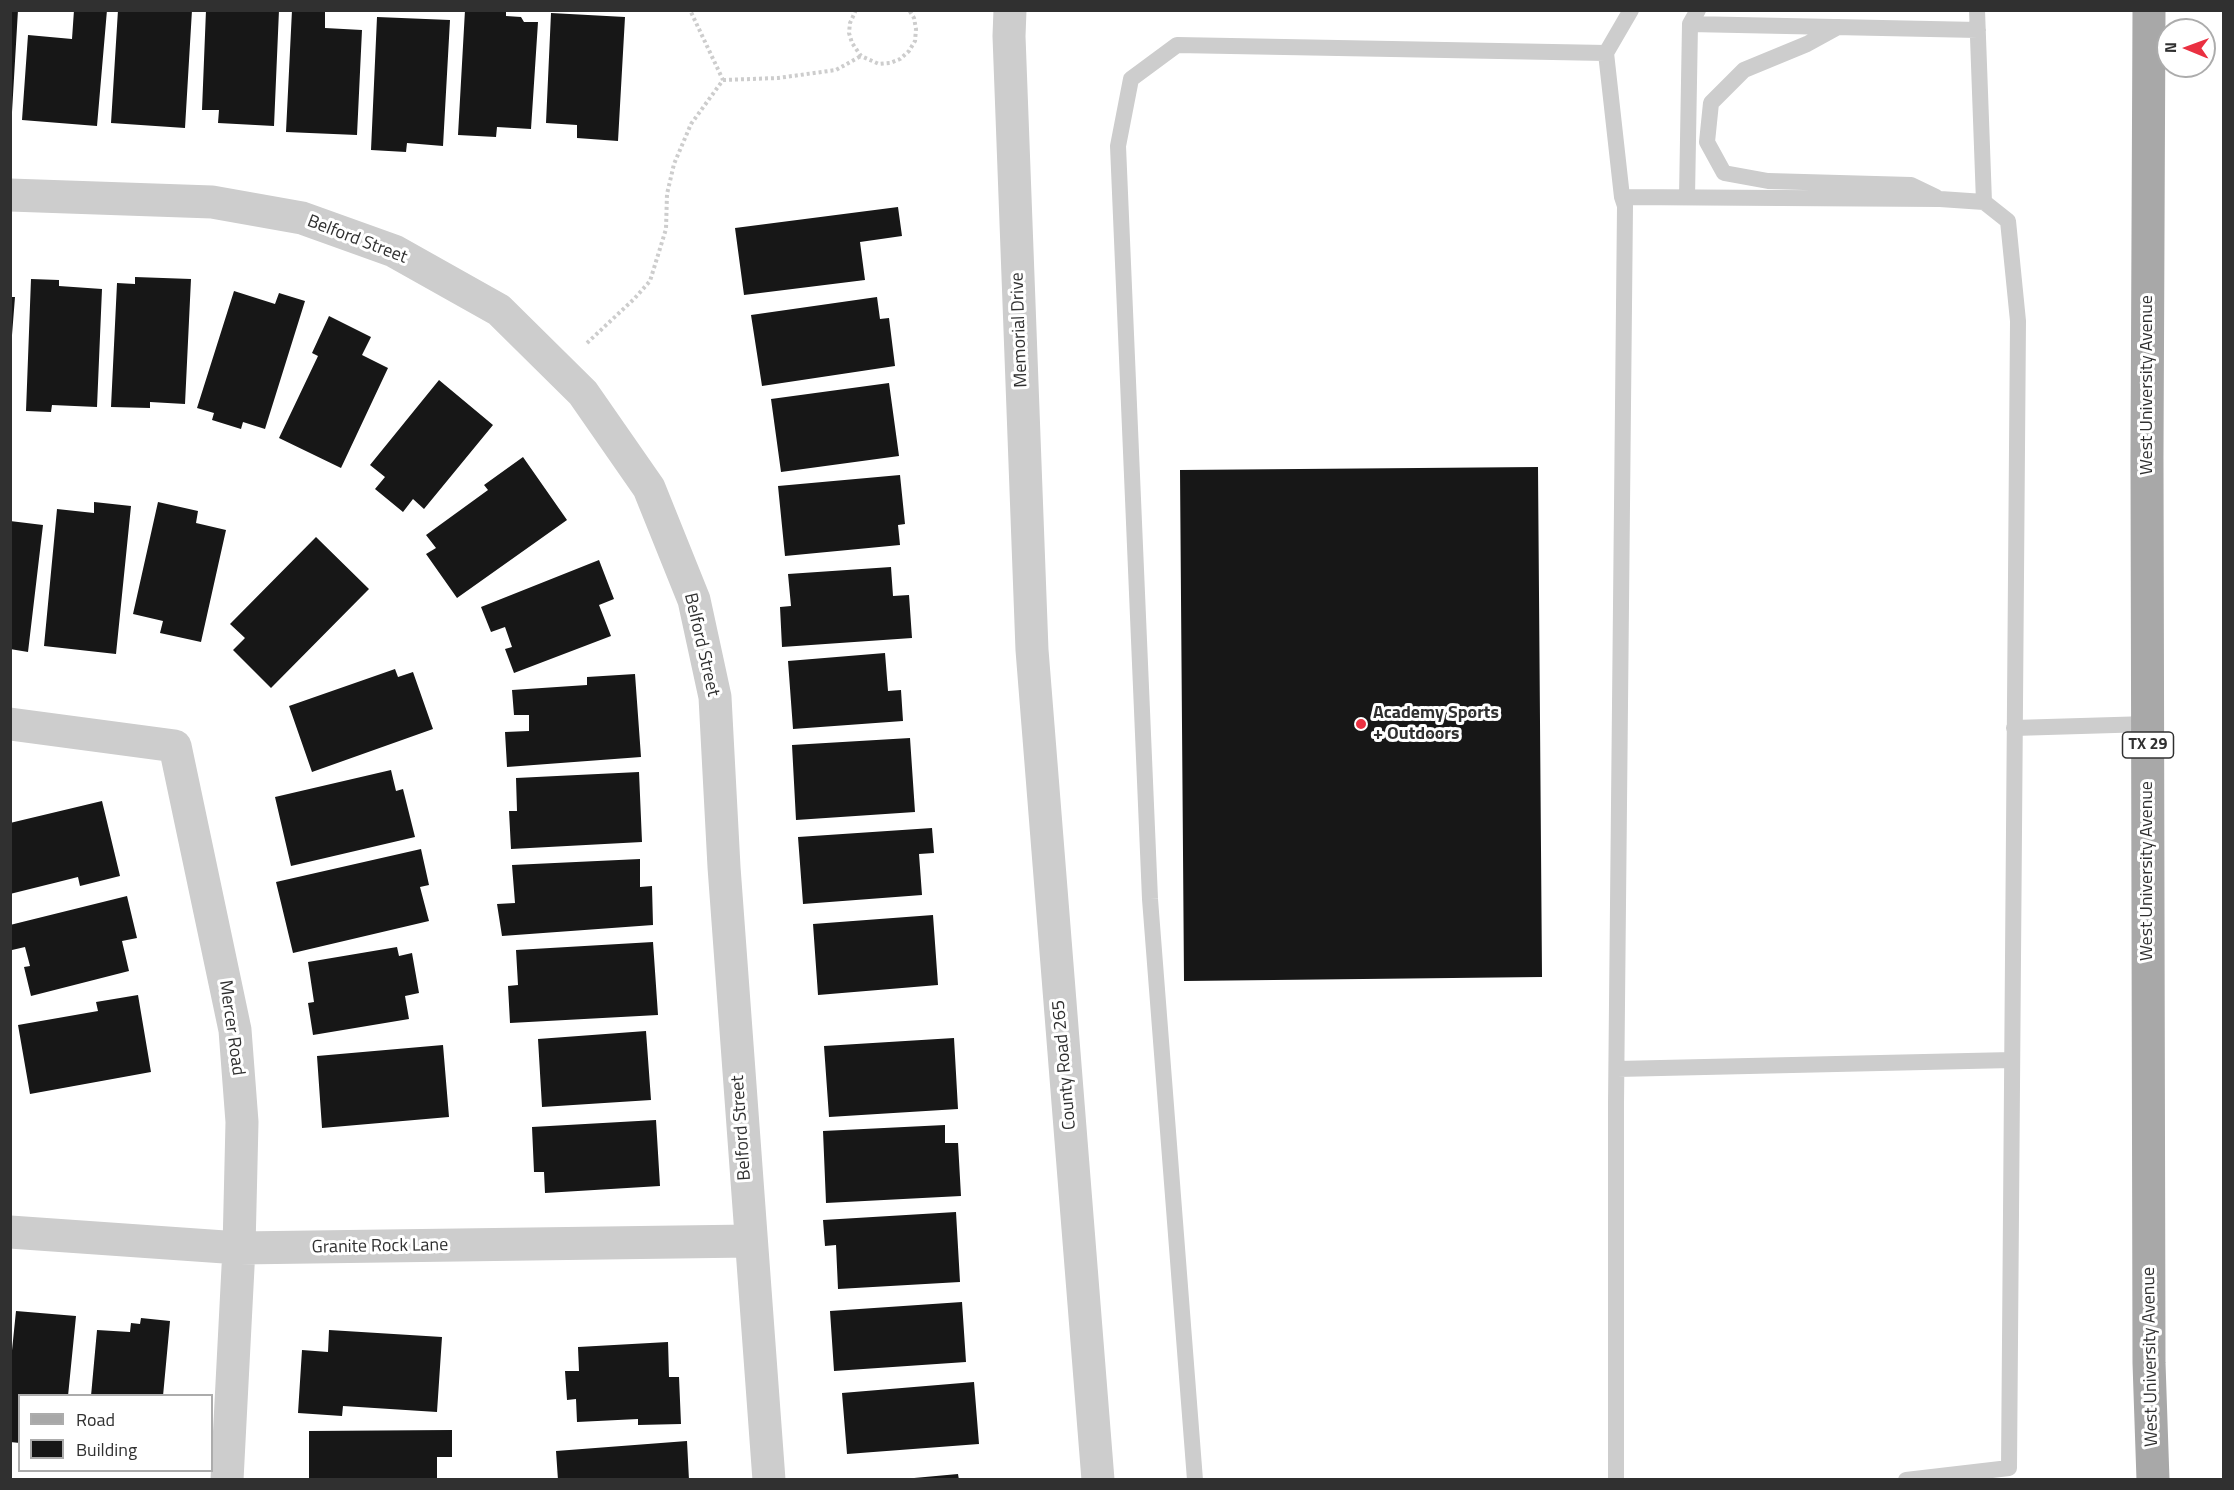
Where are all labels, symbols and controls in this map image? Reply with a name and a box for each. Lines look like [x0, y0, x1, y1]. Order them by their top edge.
north arrow [2156, 18, 2216, 78]
text: N [2158, 42, 2182, 53]
street label: Belford Street [304, 211, 410, 269]
street label: Memorial Drive [1007, 272, 1033, 388]
street label: West University Avenue [2137, 295, 2159, 475]
street label: Belford Street [679, 591, 723, 699]
place label: Academy Sports + Outdoors [1373, 703, 1499, 746]
marker: Academy Sports + Outdoors [1354, 717, 1368, 731]
road number: TX 29 [2122, 732, 2174, 758]
street label: West University Avenue [2137, 781, 2159, 961]
street label: Mercer Road [214, 979, 248, 1077]
street label: County Road 265 [1049, 999, 1081, 1131]
street label: Belford Street [728, 1075, 756, 1181]
street label: Granite Rock Lane [312, 1235, 448, 1259]
street label: West University Avenue [2139, 1267, 2163, 1447]
legend [18, 1394, 213, 1472]
text: Road [76, 1406, 115, 1433]
text: Building [76, 1436, 137, 1463]

